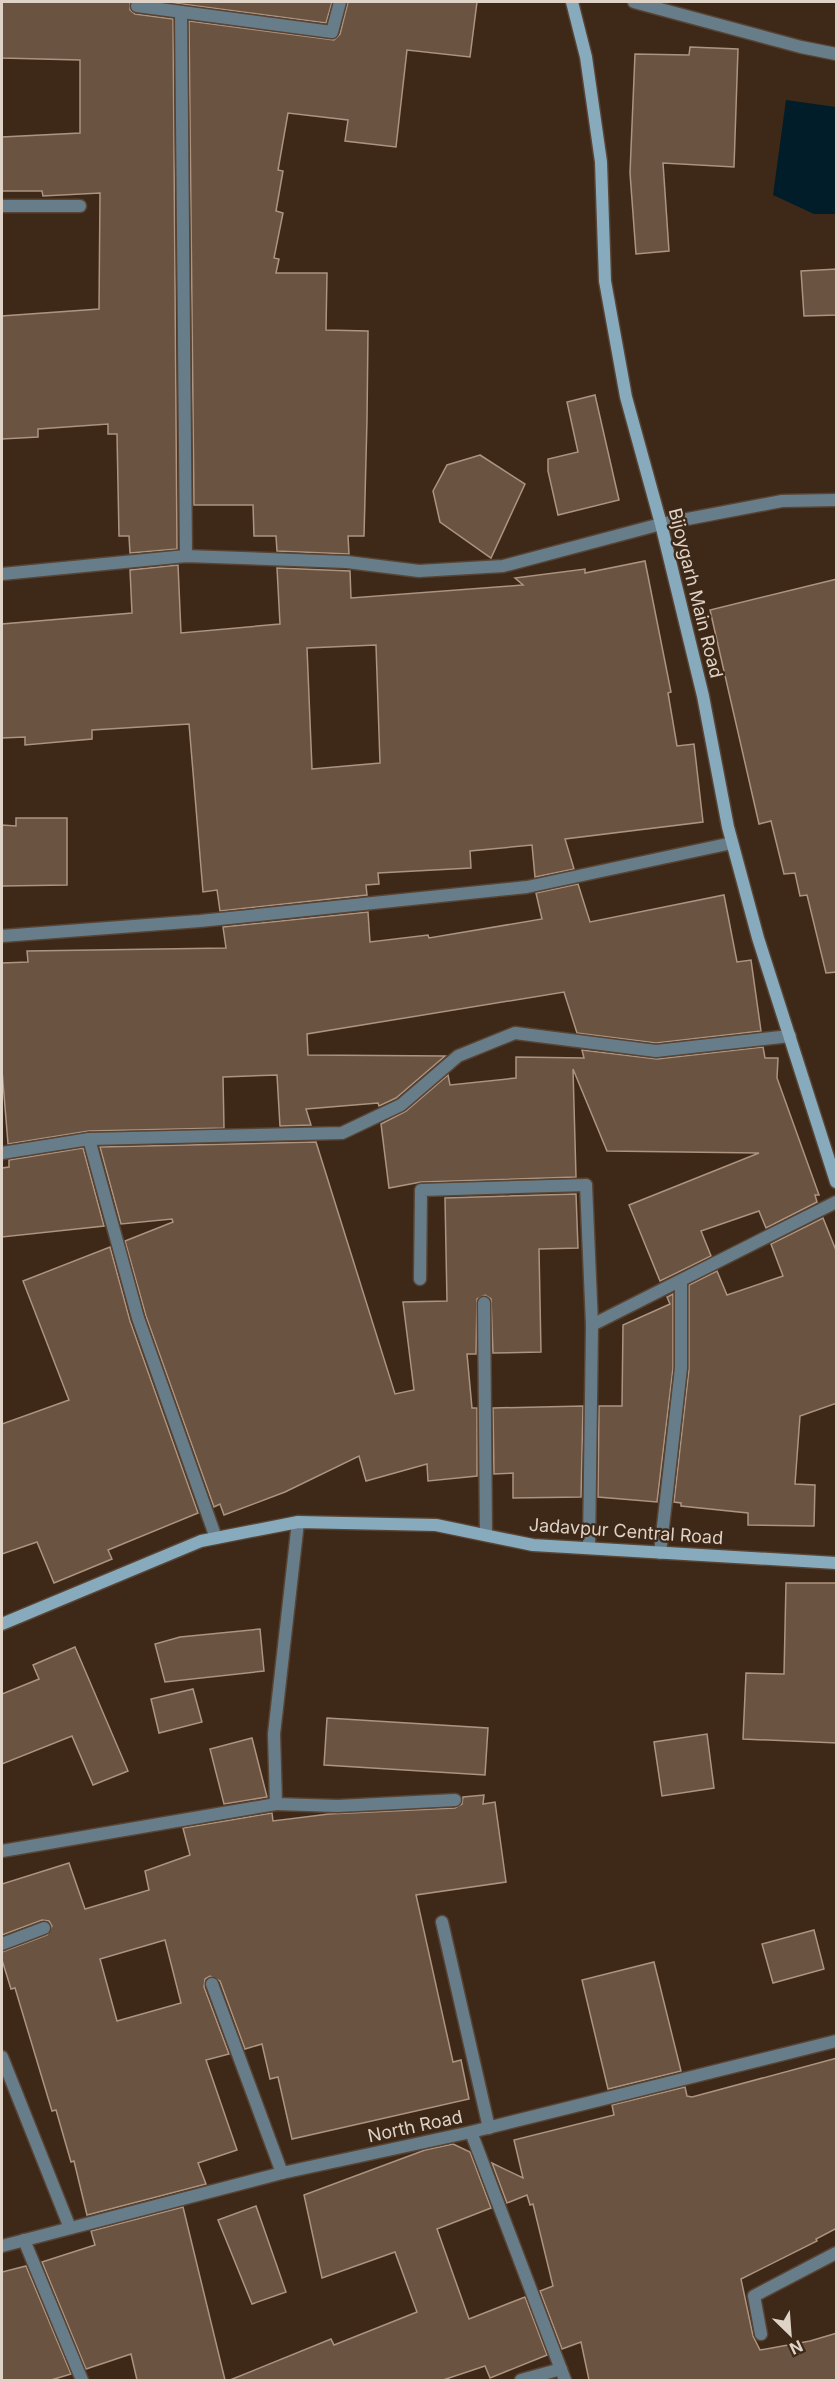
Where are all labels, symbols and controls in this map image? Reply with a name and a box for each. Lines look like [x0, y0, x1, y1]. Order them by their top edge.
street label: Bijoygarh Main Road [665, 506, 727, 680]
street label: Jadavpur Central Road [528, 1514, 724, 1548]
street label: North Road [366, 2106, 464, 2146]
north arrow [760, 2304, 820, 2364]
text: N [787, 2336, 806, 2359]

